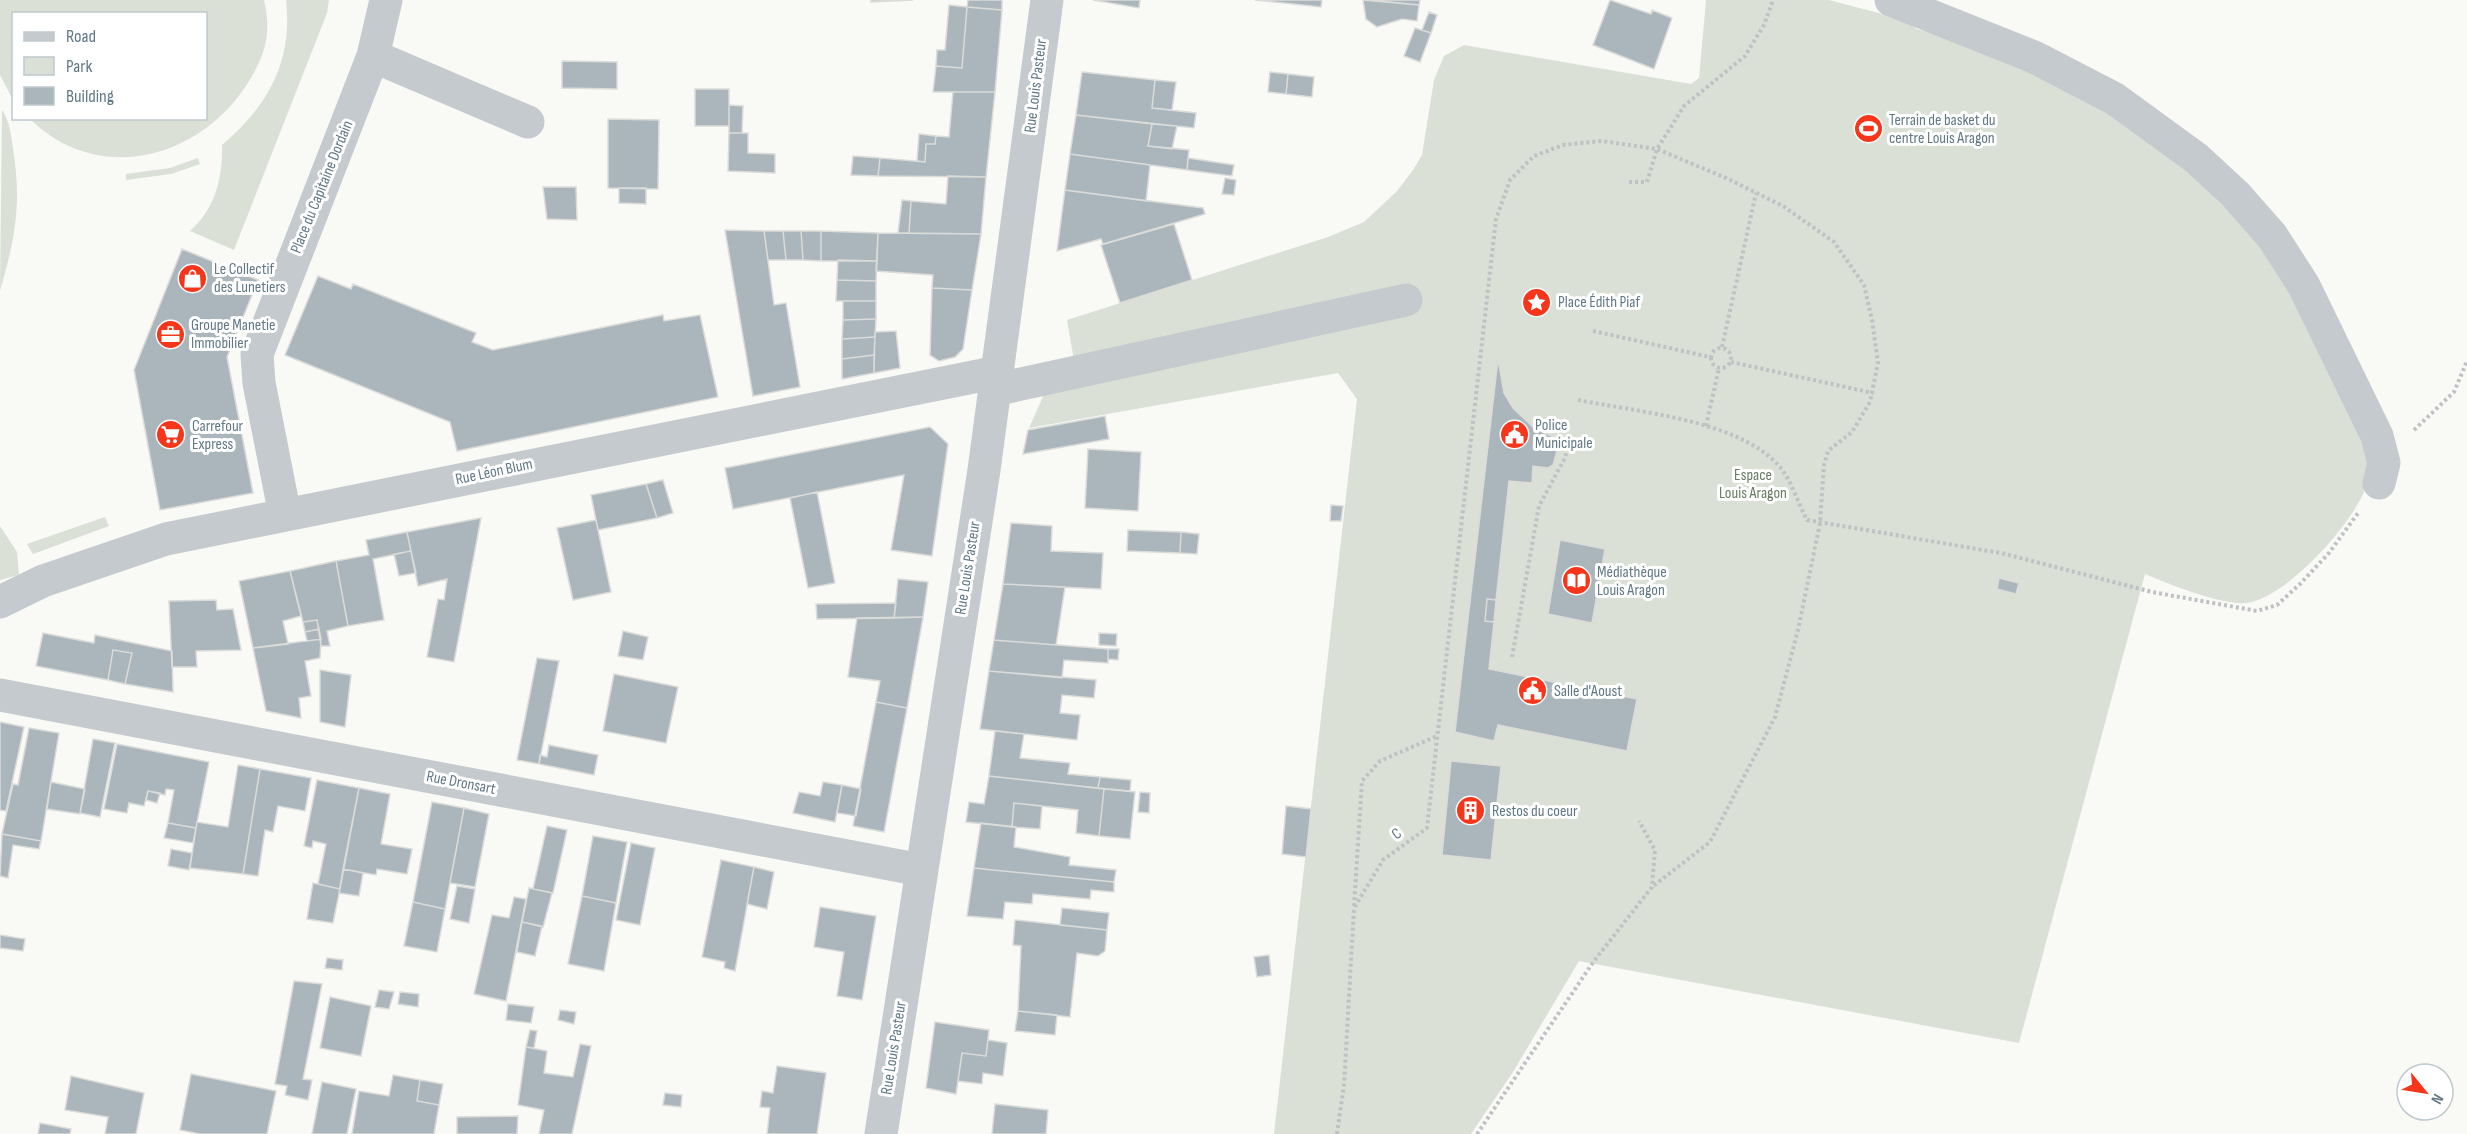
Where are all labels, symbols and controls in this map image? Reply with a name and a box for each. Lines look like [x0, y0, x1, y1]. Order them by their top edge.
legend [12, 12, 207, 120]
text: Road [66, 26, 96, 47]
street label: Rue Louis Pasteur [1021, 38, 1051, 134]
text: Park [66, 56, 92, 77]
text: Building [66, 86, 114, 107]
place label: Terrain de basket du centre Louis Aragon [1889, 111, 1996, 148]
sports icon: Terrain de basket du centre Louis Aragon [1852, 113, 1884, 145]
street label: Place du Capitaine Dordain [287, 118, 357, 256]
place label: Le Collectif des Lunetiers [214, 260, 286, 297]
shop icon: Le Collectif des Lunetiers [177, 262, 209, 294]
place icon: Place Édith Piaf [1521, 286, 1553, 318]
place label: Place Édith Piaf [1558, 293, 1641, 312]
place label: Groupe Manetie Immobilier [191, 316, 275, 353]
office icon: Groupe Manetie Immobilier [154, 318, 186, 350]
place label: Police Municipale [1535, 416, 1593, 453]
place label: Carrefour Express [192, 417, 244, 454]
public building icon: Police Municipale [1498, 418, 1530, 450]
supermarket icon: Carrefour Express [155, 419, 187, 451]
street label: Rue Léon Blum [454, 455, 534, 489]
park label: Espace Louis Aragon [1719, 466, 1787, 503]
street label: Rue Louis Pasteur [951, 520, 985, 616]
place label: Médiathèque Louis Aragon [1597, 563, 1667, 600]
library icon: Médiathèque Louis Aragon [1560, 565, 1592, 597]
public building icon: Salle d'Aoust [1517, 675, 1549, 707]
place label: Salle d'Aoust [1554, 682, 1622, 701]
street label: Rue Dronsart [425, 767, 497, 799]
building icon: Restos du coeur [1455, 795, 1487, 827]
place label: Restos du coeur [1492, 802, 1578, 821]
street label: C [1388, 824, 1406, 844]
street label: Rue Louis Pasteur [877, 1000, 911, 1096]
north arrow [2395, 1062, 2455, 1122]
text: N [2426, 1090, 2447, 1107]

